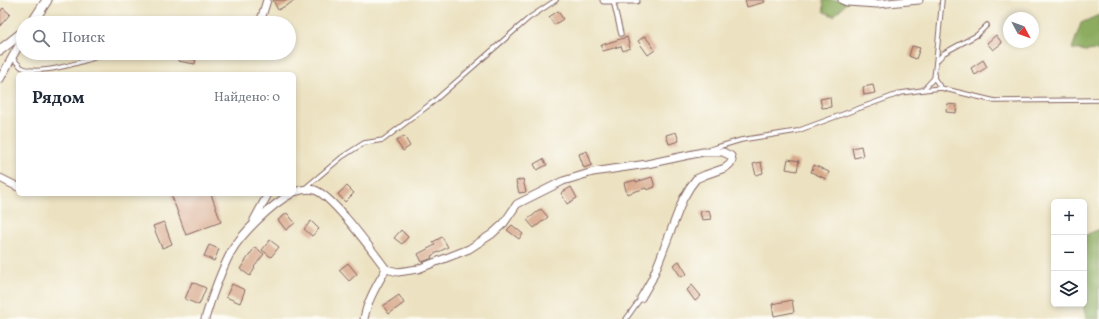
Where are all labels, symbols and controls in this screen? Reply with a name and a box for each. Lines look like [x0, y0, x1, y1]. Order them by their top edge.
north arrow [1003, 12, 1039, 48]
search box [16, 16, 296, 60]
icon: search [30, 27, 52, 49]
text: Поиск [62, 28, 105, 49]
text: Рядом [32, 87, 85, 110]
text: Найдено: 0 [214, 89, 280, 107]
map controls [1051, 199, 1087, 307]
button: + [1051, 199, 1087, 235]
button: − [1051, 235, 1087, 271]
button: layers [1051, 271, 1087, 307]

